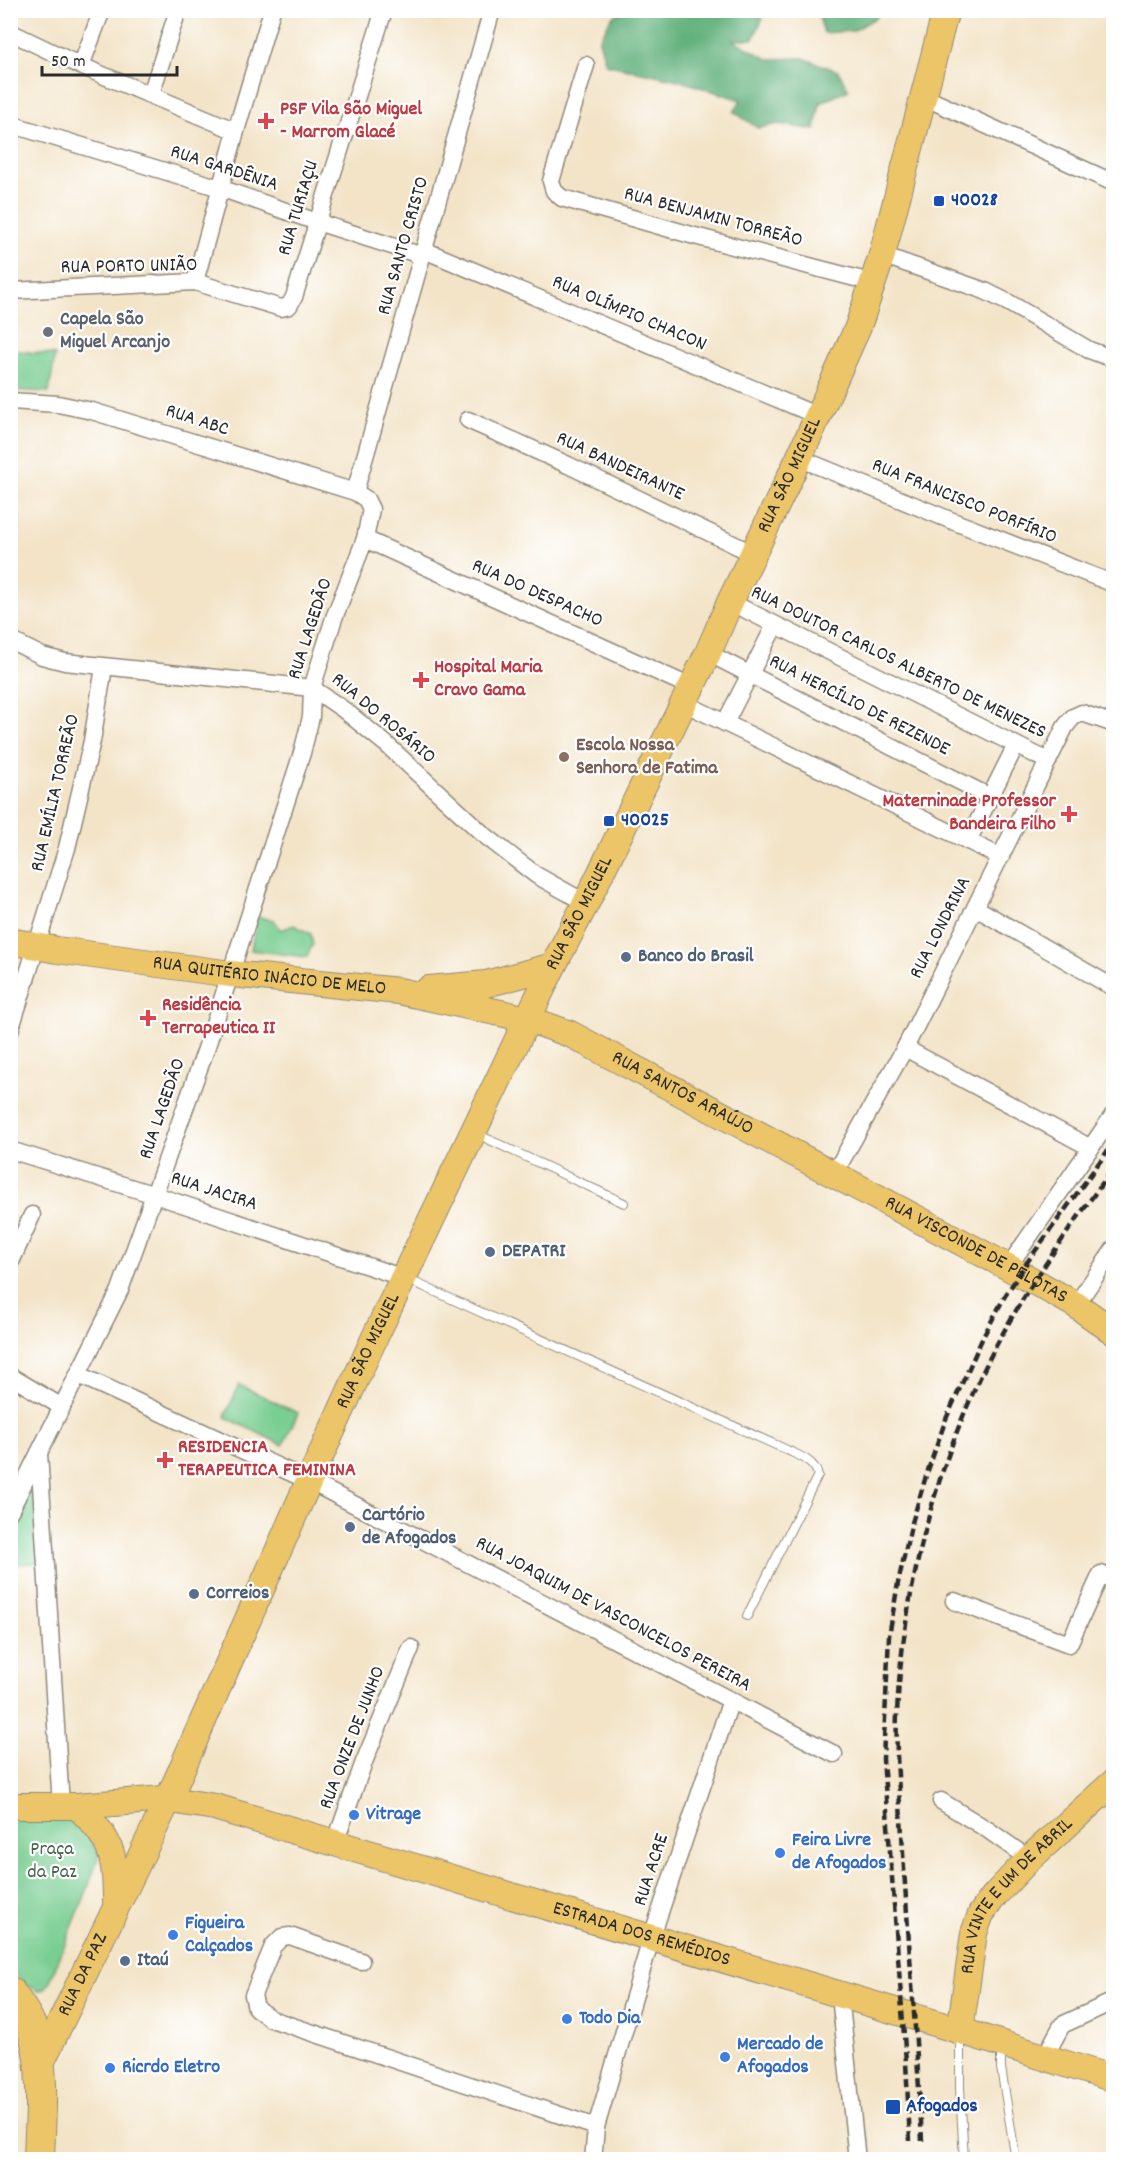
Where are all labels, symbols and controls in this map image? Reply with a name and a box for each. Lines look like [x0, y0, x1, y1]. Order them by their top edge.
scale bar [42, 39, 177, 77]
text: 50 m [51, 50, 86, 75]
place label: PSF Vila São Miguel - Marrom Glacé [280, 96, 422, 147]
marker: PSF Vila São Miguel - Marrom Glacé [257, 112, 275, 130]
street label: RUA GARDÊNIA [166, 138, 282, 200]
street label: RUA TURIAÇU [271, 157, 327, 259]
street label: RUA SANTO CRISTO [371, 174, 437, 318]
street label: RUA BENJAMIN TORREÃO [621, 181, 805, 255]
place label: 40028 [951, 187, 998, 215]
marker: 40028 [932, 194, 946, 208]
street label: RUA PORTO UNIÃO [60, 252, 198, 282]
street label: RUA OLÍMPIO CHACON [547, 269, 711, 359]
place label: Capela São Miguel Arcanjo [60, 306, 170, 357]
marker: Capela São Miguel Arcanjo [41, 325, 55, 339]
street label: RUA ABC [162, 398, 232, 444]
street label: RUA SÃO MIGUEL [751, 413, 829, 538]
street label: RUA BANDEIRANTE [551, 425, 689, 509]
street label: RUA FRANCISCO PORFÍRIO [867, 452, 1061, 552]
street label: RUA DO DESPACHO [467, 553, 607, 635]
street label: RUA LAGEDÃO [281, 575, 341, 683]
street label: RUA DOUTOR CARLOS ALBERTO DE MENEZES [746, 579, 1050, 747]
street label: RUA HERCÍLIO DE REZENDE [764, 648, 954, 764]
place label: Hospital Maria Cravo Gama [434, 654, 543, 705]
street label: RUA DO ROSÁRIO [325, 667, 441, 771]
marker: Hospital Maria Cravo Gama [412, 671, 430, 689]
street label: RUA EMÍLIA TORREÃO [24, 711, 88, 875]
place label: Escola Nossa Senhora de Fatima [576, 732, 718, 783]
marker: Escola Nossa Senhora de Fatima [557, 750, 571, 764]
place label: Materninade Professor Bandeira Filho [883, 788, 1057, 839]
marker: Materninade Professor Bandeira Filho [1060, 805, 1078, 823]
place label: 40025 [621, 807, 669, 835]
marker: 40025 [602, 814, 616, 828]
street label: RUA SÃO MIGUEL [539, 851, 621, 976]
street label: RUA LONDRINA [903, 872, 979, 984]
place label: Banco do Brasil [638, 943, 754, 971]
street label: RUA QUITÉRIO INÁCIO DE MELO [151, 949, 387, 1004]
marker: Banco do Brasil [619, 950, 633, 964]
place label: Residência Terrapeutica II [162, 992, 276, 1043]
marker: Residência Terrapeutica II [139, 1009, 157, 1027]
street label: RUA SANTOS ARAÚJO [606, 1044, 758, 1143]
street label: RUA LAGEDÃO [133, 1055, 193, 1163]
street label: RUA JACIRA [167, 1165, 261, 1219]
street label: RUA VISCONDE DE PELOTAS [879, 1190, 1073, 1311]
place label: DEPATRI [502, 1238, 566, 1266]
marker: DEPATRI [483, 1245, 497, 1259]
street label: RUA SÃO MIGUEL [330, 1288, 408, 1414]
place label: RESIDENCIA TERAPEUTICA FEMININA [178, 1434, 356, 1485]
marker: RESIDENCIA TERAPEUTICA FEMININA [156, 1451, 174, 1469]
place label: Cartório de Afogados [362, 1502, 456, 1553]
marker: Cartório de Afogados [343, 1520, 357, 1534]
street label: RUA JOAQUIM DE VASCONCELOS PEREIRA [470, 1530, 756, 1700]
place label: Correios [206, 1580, 269, 1608]
marker: Correios [187, 1587, 201, 1601]
street label: RUA ONZE DE JUNHO [313, 1662, 393, 1814]
place label: Vitrage [366, 1801, 421, 1829]
marker: Vitrage [347, 1808, 361, 1822]
street label: RUA VINTE E UM DE ABRIL [954, 1811, 1080, 1976]
place label: Feira Livre de Afogados [792, 1827, 886, 1878]
street label: RUA ACRE [627, 1830, 677, 1910]
park label: Praça da Paz [27, 1836, 77, 1887]
marker: Feira Livre de Afogados [773, 1846, 787, 1860]
street label: ESTRADA DOS REMÉDIOS [549, 1895, 734, 1975]
place label: Figueira Calçados [185, 1910, 253, 1961]
street label: RUA DA PAZ [51, 1928, 116, 2021]
marker: Figueira Calçados [166, 1928, 180, 1942]
place label: Itaú [137, 1947, 169, 1975]
marker: Itaú [118, 1954, 132, 1968]
place label: Todo Dia [579, 2005, 641, 2033]
marker: Todo Dia [560, 2012, 574, 2026]
place label: Mercado de Afogados [737, 2031, 824, 2082]
marker: Mercado de Afogados [718, 2050, 732, 2064]
place label: Ricrdo Eletro [122, 2054, 220, 2082]
marker: Ricrdo Eletro [103, 2061, 117, 2075]
place label: Afogados [906, 2093, 978, 2121]
marker: Afogados [884, 2098, 902, 2116]

